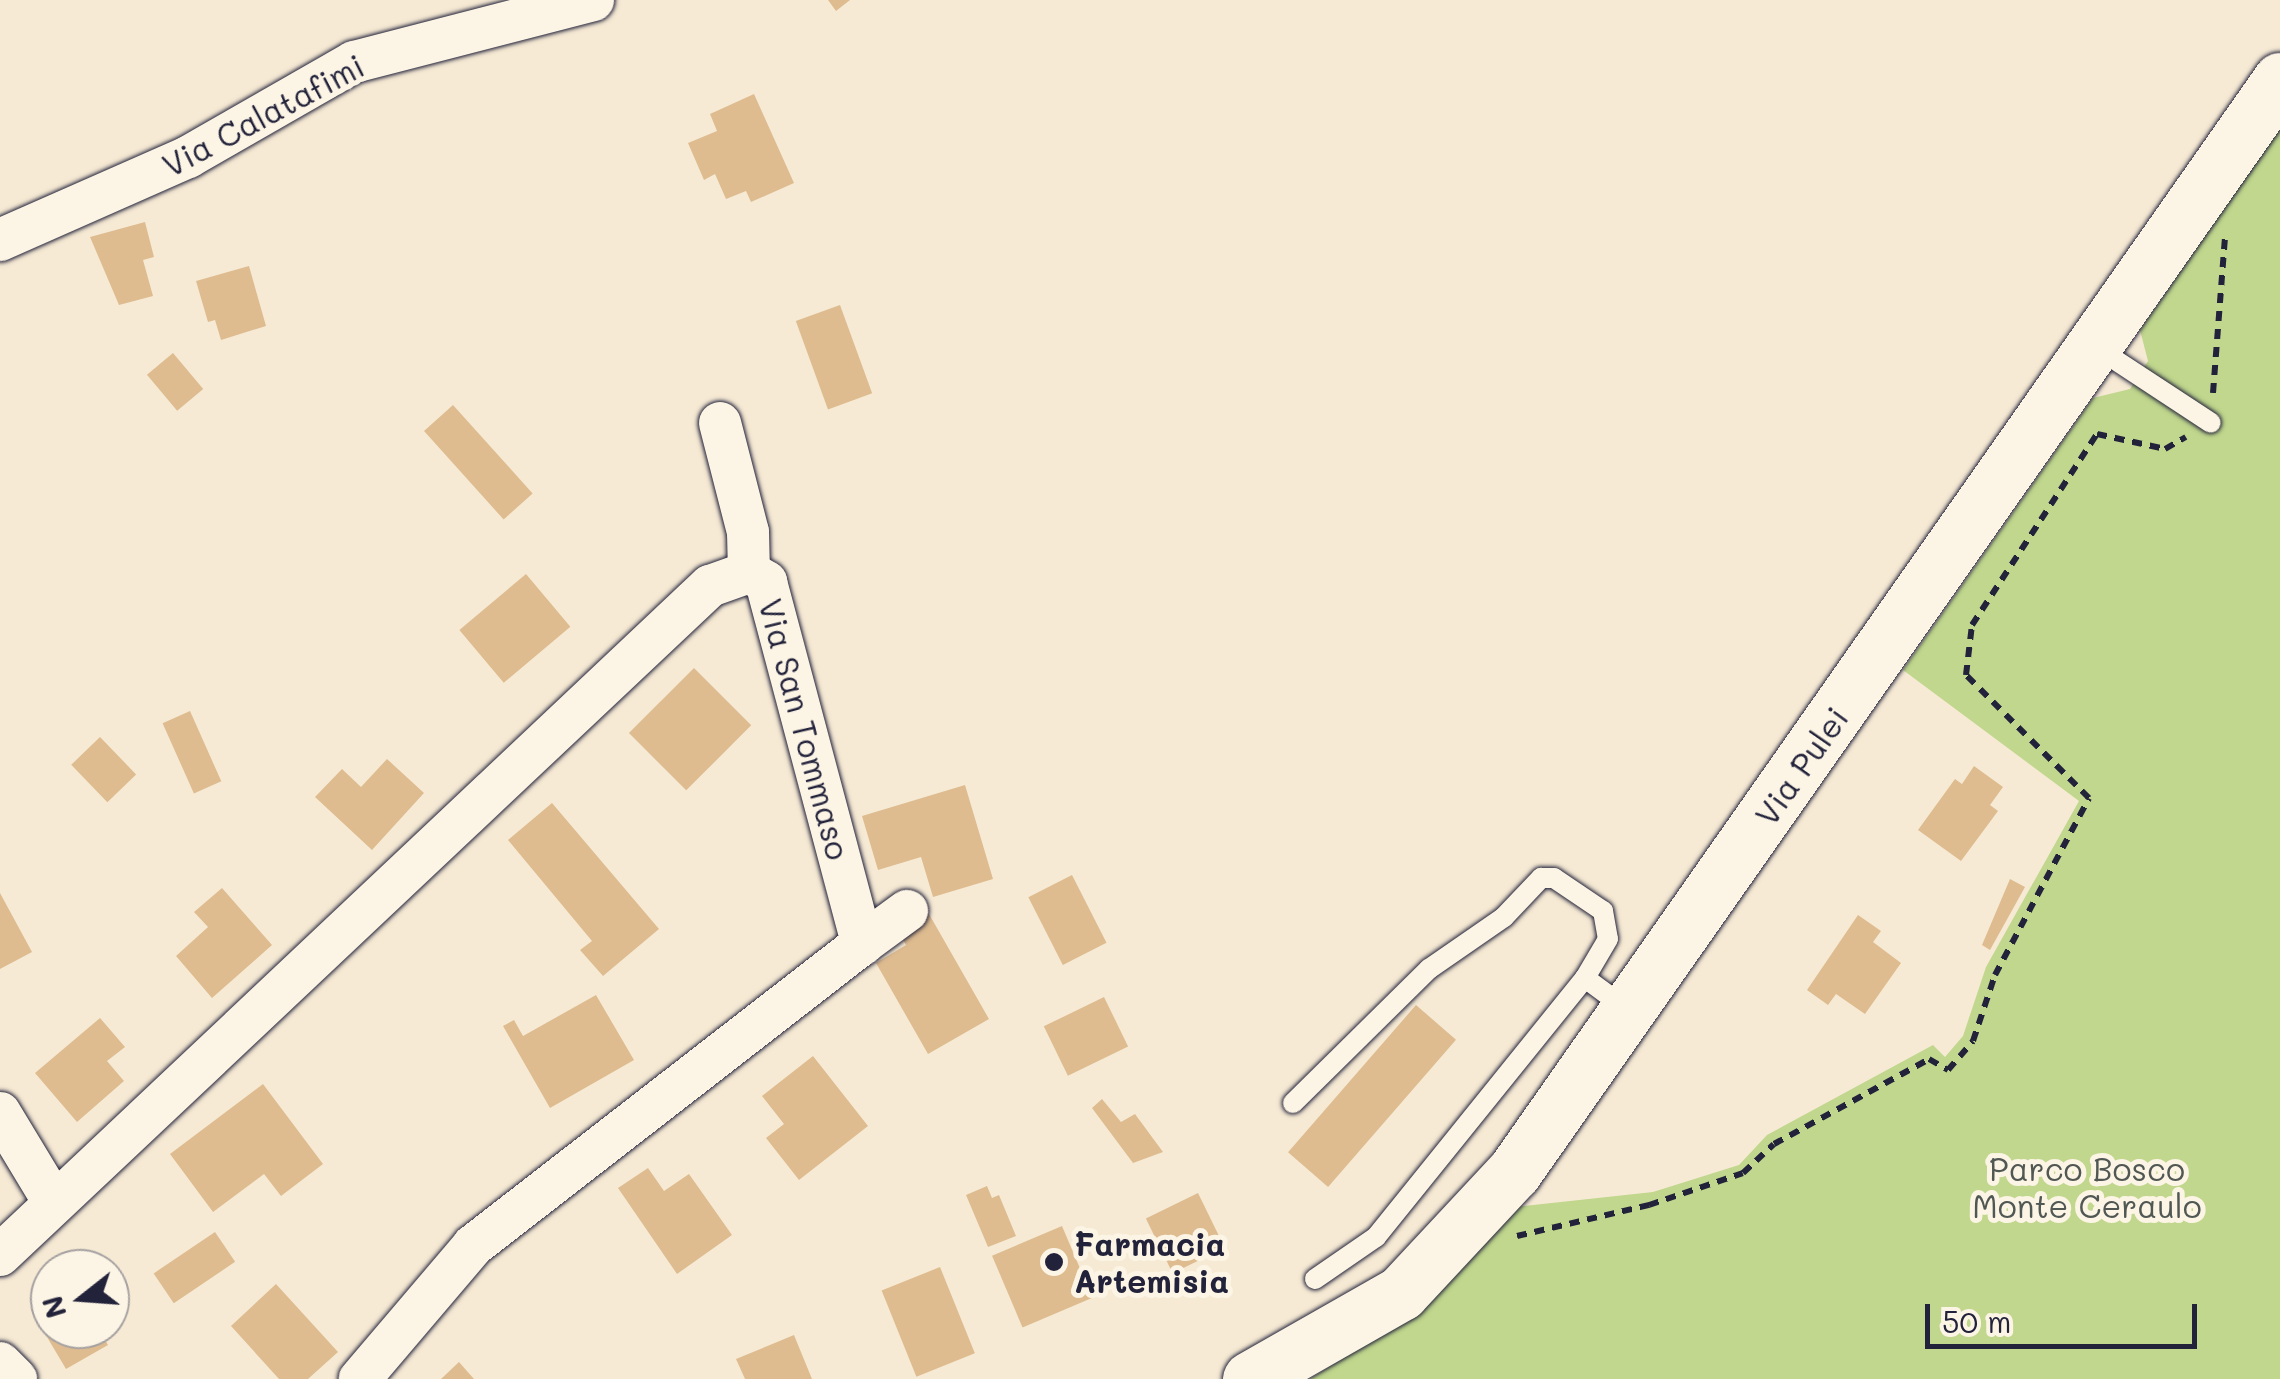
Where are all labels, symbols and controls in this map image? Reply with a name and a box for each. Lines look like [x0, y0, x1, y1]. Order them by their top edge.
street label: Via Calatafimi [156, 46, 370, 184]
street label: Via San Tommaso [752, 594, 858, 864]
street label: Via Pulei [1746, 700, 1856, 832]
park label: Parco Bosco Monte Ceraulo [1972, 1150, 2202, 1225]
place label: Farmacia Artemisia [1074, 1225, 1229, 1300]
north arrow [30, 1249, 130, 1349]
marker: Farmacia Artemisia [1043, 1251, 1065, 1273]
scale bar [1930, 1284, 2202, 1346]
text: N [33, 1292, 74, 1323]
text: 50 m [1942, 1301, 2012, 1341]

